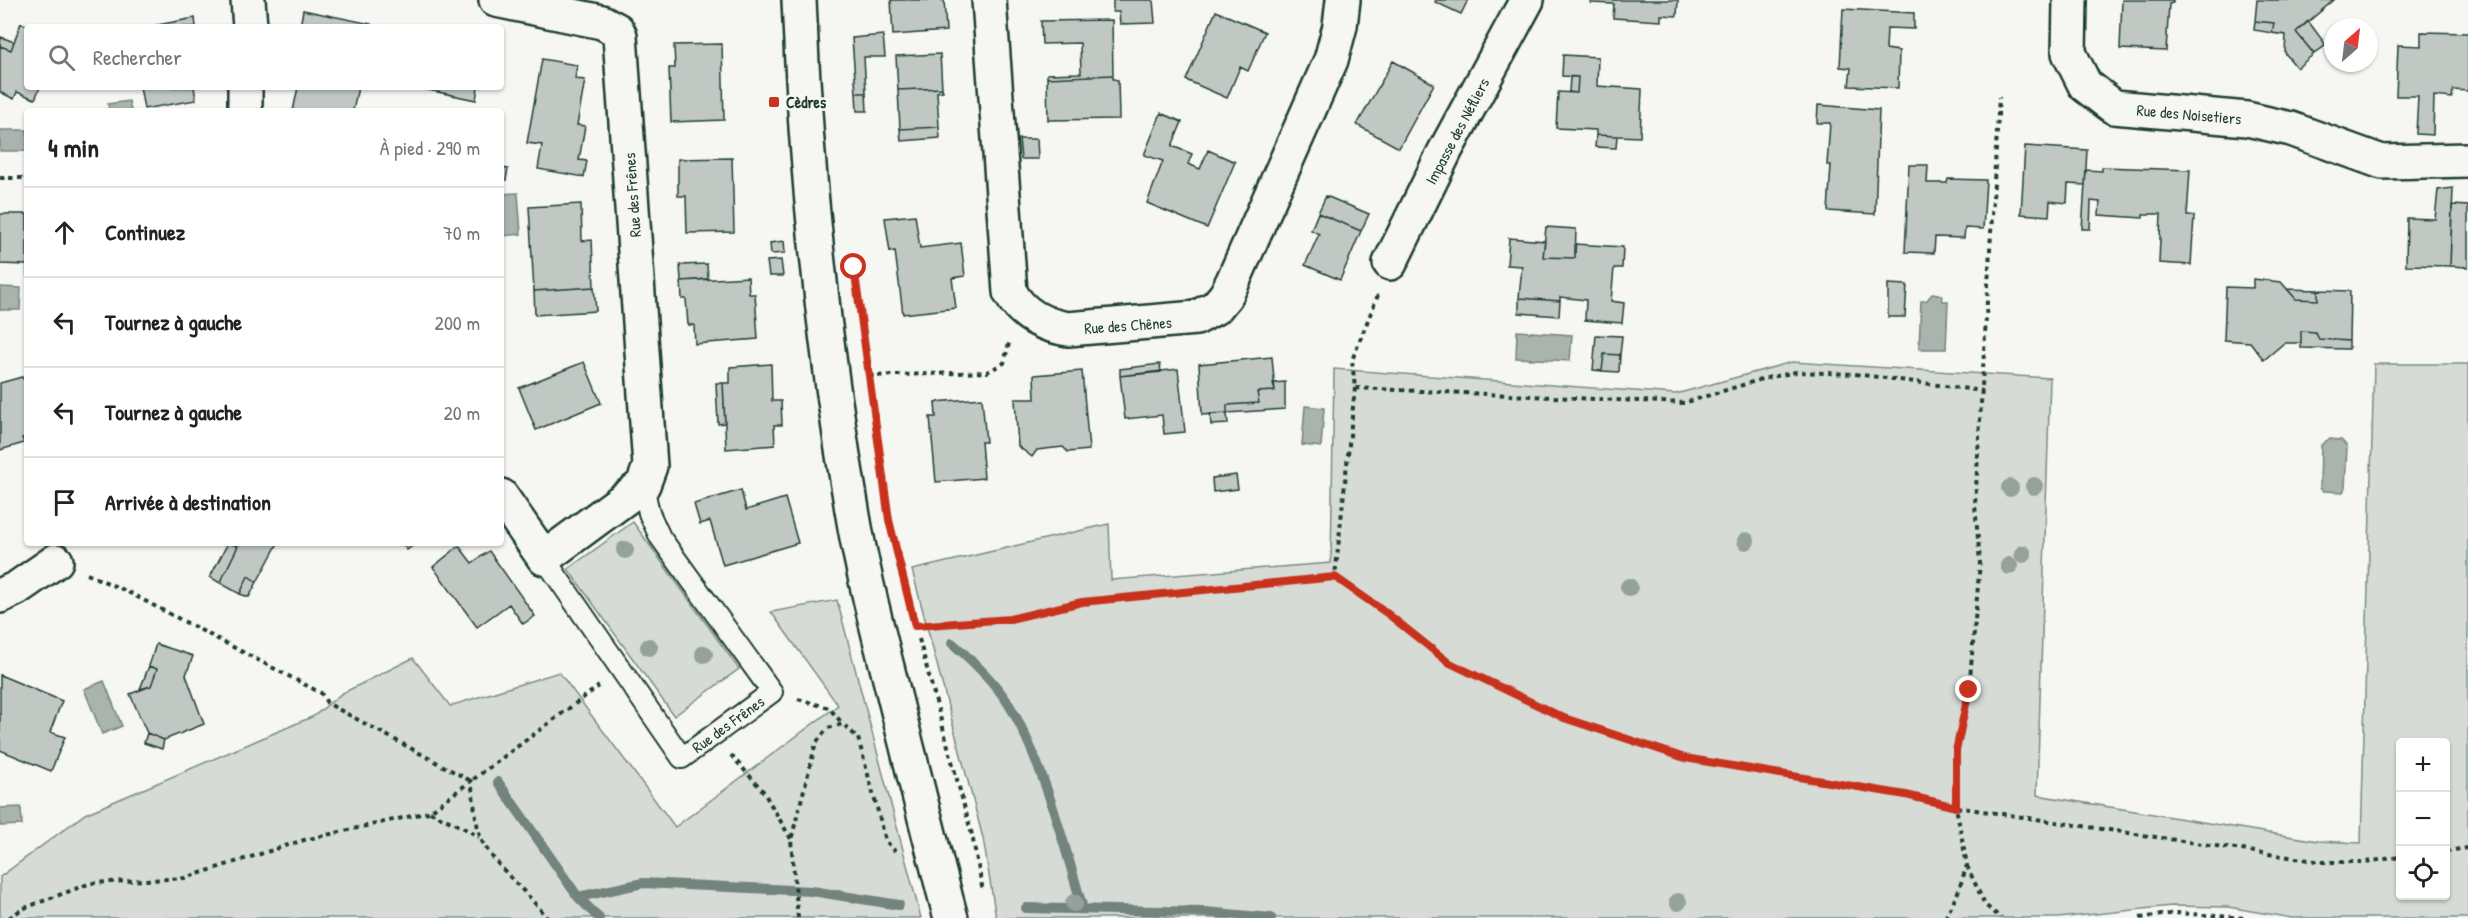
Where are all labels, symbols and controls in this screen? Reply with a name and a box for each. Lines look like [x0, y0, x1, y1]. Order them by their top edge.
north arrow [2324, 18, 2378, 72]
search box [24, 24, 504, 90]
icon: search [45, 41, 78, 74]
text: Rechercher [93, 42, 182, 72]
street label: Impasse des Néfliers [1420, 74, 1494, 188]
place label: Cèdres [786, 91, 827, 113]
marker: Cèdres [767, 95, 781, 109]
street label: Rue des Noisetiers [2136, 98, 2242, 130]
text: 4 min [48, 130, 99, 165]
text: À pied · 290 m [380, 134, 480, 161]
street label: Rue des Frênes [618, 152, 646, 238]
icon: ahead [48, 216, 81, 249]
text: Continuez [105, 217, 185, 247]
text: 70 m [443, 219, 480, 246]
route start [840, 253, 866, 279]
icon: left [48, 306, 81, 339]
text: Tournez à gauche [105, 307, 242, 337]
text: 200 m [435, 309, 480, 336]
street label: Rue des Chênes [1083, 311, 1173, 339]
icon: left [48, 396, 81, 429]
text: Tournez à gauche [105, 397, 242, 427]
text: 20 m [443, 399, 480, 426]
icon: arrive [48, 486, 81, 519]
text: Arrivée à destination [105, 487, 271, 517]
route end [1955, 676, 1981, 702]
street label: Rue des Frênes [687, 690, 769, 758]
map controls [2396, 738, 2450, 900]
button: + [2396, 738, 2450, 792]
button: − [2396, 792, 2450, 846]
button: locate [2396, 846, 2450, 900]

